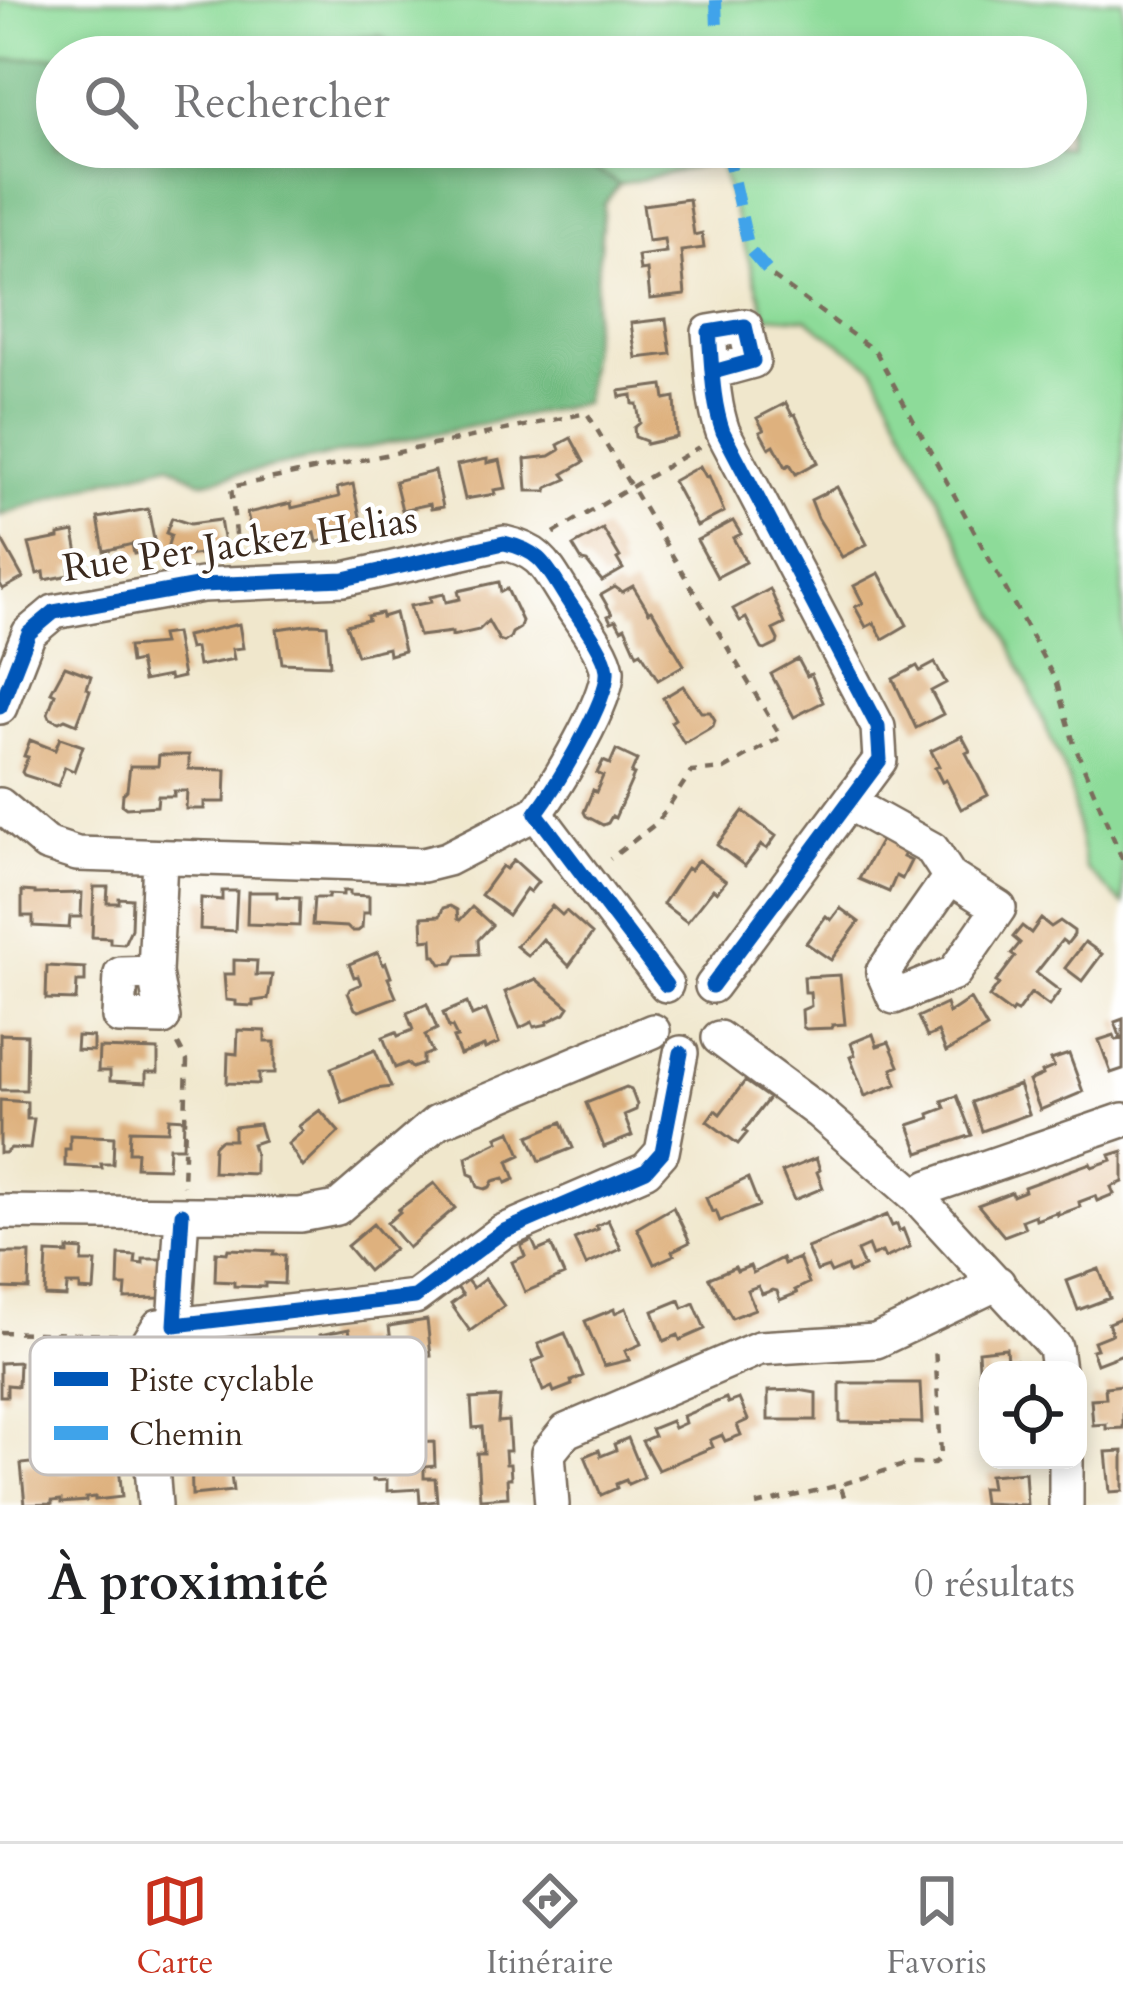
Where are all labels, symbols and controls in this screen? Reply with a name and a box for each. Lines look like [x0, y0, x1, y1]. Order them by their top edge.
search box [36, 36, 1087, 168]
icon: search [78, 69, 144, 135]
text: Rechercher [174, 72, 390, 133]
street label: Rue Per Jackez Helias [59, 493, 421, 595]
legend [30, 1337, 426, 1475]
text: Piste cyclable [129, 1358, 314, 1403]
map controls [979, 1361, 1087, 1469]
button: locate [979, 1361, 1087, 1469]
text: Chemin [129, 1412, 244, 1457]
text: À proximité [48, 1548, 329, 1618]
text: 0 résultats [914, 1557, 1075, 1610]
tab: Carte [136, 1868, 213, 1985]
tab: Itinéraire [486, 1868, 614, 1985]
tab: Favoris [887, 1868, 987, 1985]

